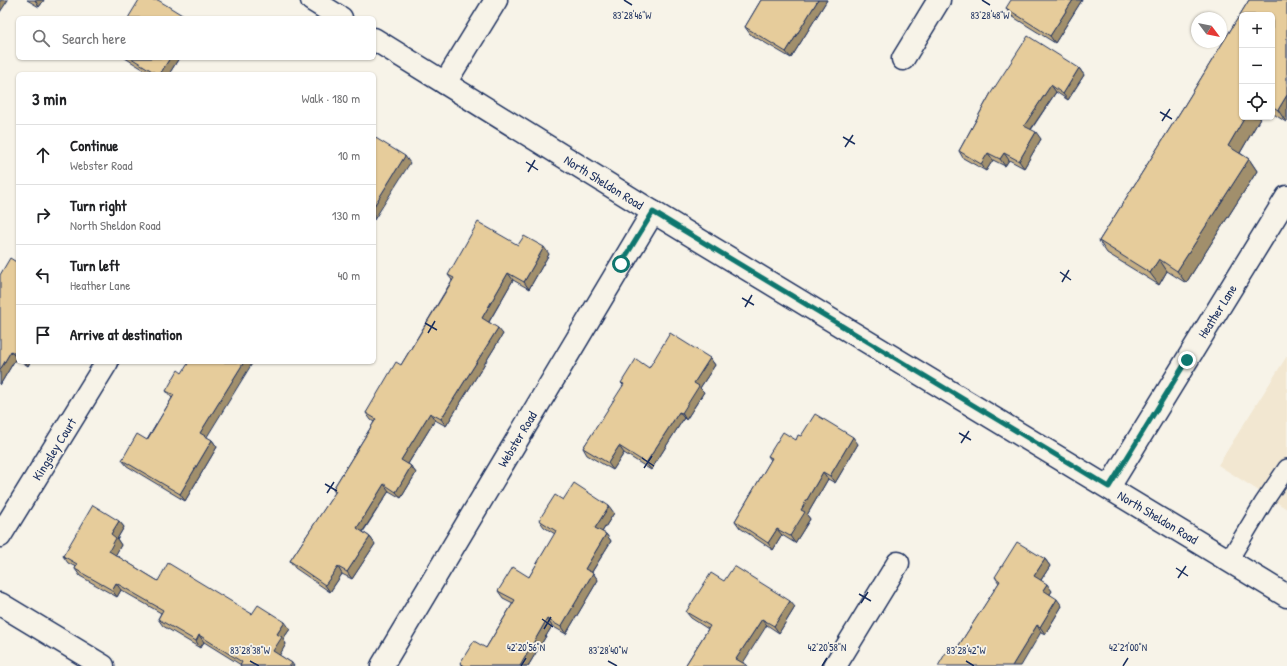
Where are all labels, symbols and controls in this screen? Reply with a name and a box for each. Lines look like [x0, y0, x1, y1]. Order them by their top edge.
text: 83°28'46"W [613, 9, 652, 22]
text: 83°28'48"W [970, 9, 1010, 22]
north arrow [1191, 12, 1227, 48]
map controls [1239, 12, 1275, 120]
button: + [1239, 12, 1275, 48]
search box [16, 16, 376, 60]
icon: search [30, 27, 52, 49]
text: Search here [62, 28, 126, 49]
button: − [1239, 48, 1275, 84]
button: locate [1239, 84, 1275, 120]
text: 3 min [32, 87, 67, 110]
text: Walk · 180 m [301, 89, 360, 107]
text: Continue [70, 135, 118, 156]
icon: ahead [32, 144, 54, 166]
text: 10 m [338, 146, 360, 164]
street label: North Sheldon Road [561, 150, 647, 214]
text: Webster Road [70, 156, 133, 174]
text: Turn right [70, 195, 126, 216]
icon: right [32, 204, 54, 226]
text: 130 m [332, 206, 360, 224]
text: North Sheldon Road [70, 216, 161, 234]
text: Turn left [70, 255, 120, 276]
route start [612, 255, 630, 273]
icon: left [32, 264, 54, 286]
text: 40 m [337, 266, 360, 284]
text: Heather Lane [70, 276, 130, 294]
street label: Heather Lane [1193, 281, 1241, 341]
icon: arrive [32, 324, 54, 346]
text: Arrive at destination [70, 324, 182, 345]
route end [1178, 351, 1196, 369]
street label: Webster Road [493, 408, 541, 470]
street label: Kingsley Court [28, 414, 81, 484]
street label: North Sheldon Road [1115, 486, 1201, 548]
text: 42°20'56"N [507, 641, 545, 654]
text: 42°20'58"N [808, 641, 846, 654]
text: 42°21'00"N [1109, 641, 1147, 654]
text: 83°28'38"W [230, 644, 271, 657]
text: 83°28'40"W [588, 644, 628, 657]
text: 83°28'42"W [946, 644, 987, 657]

